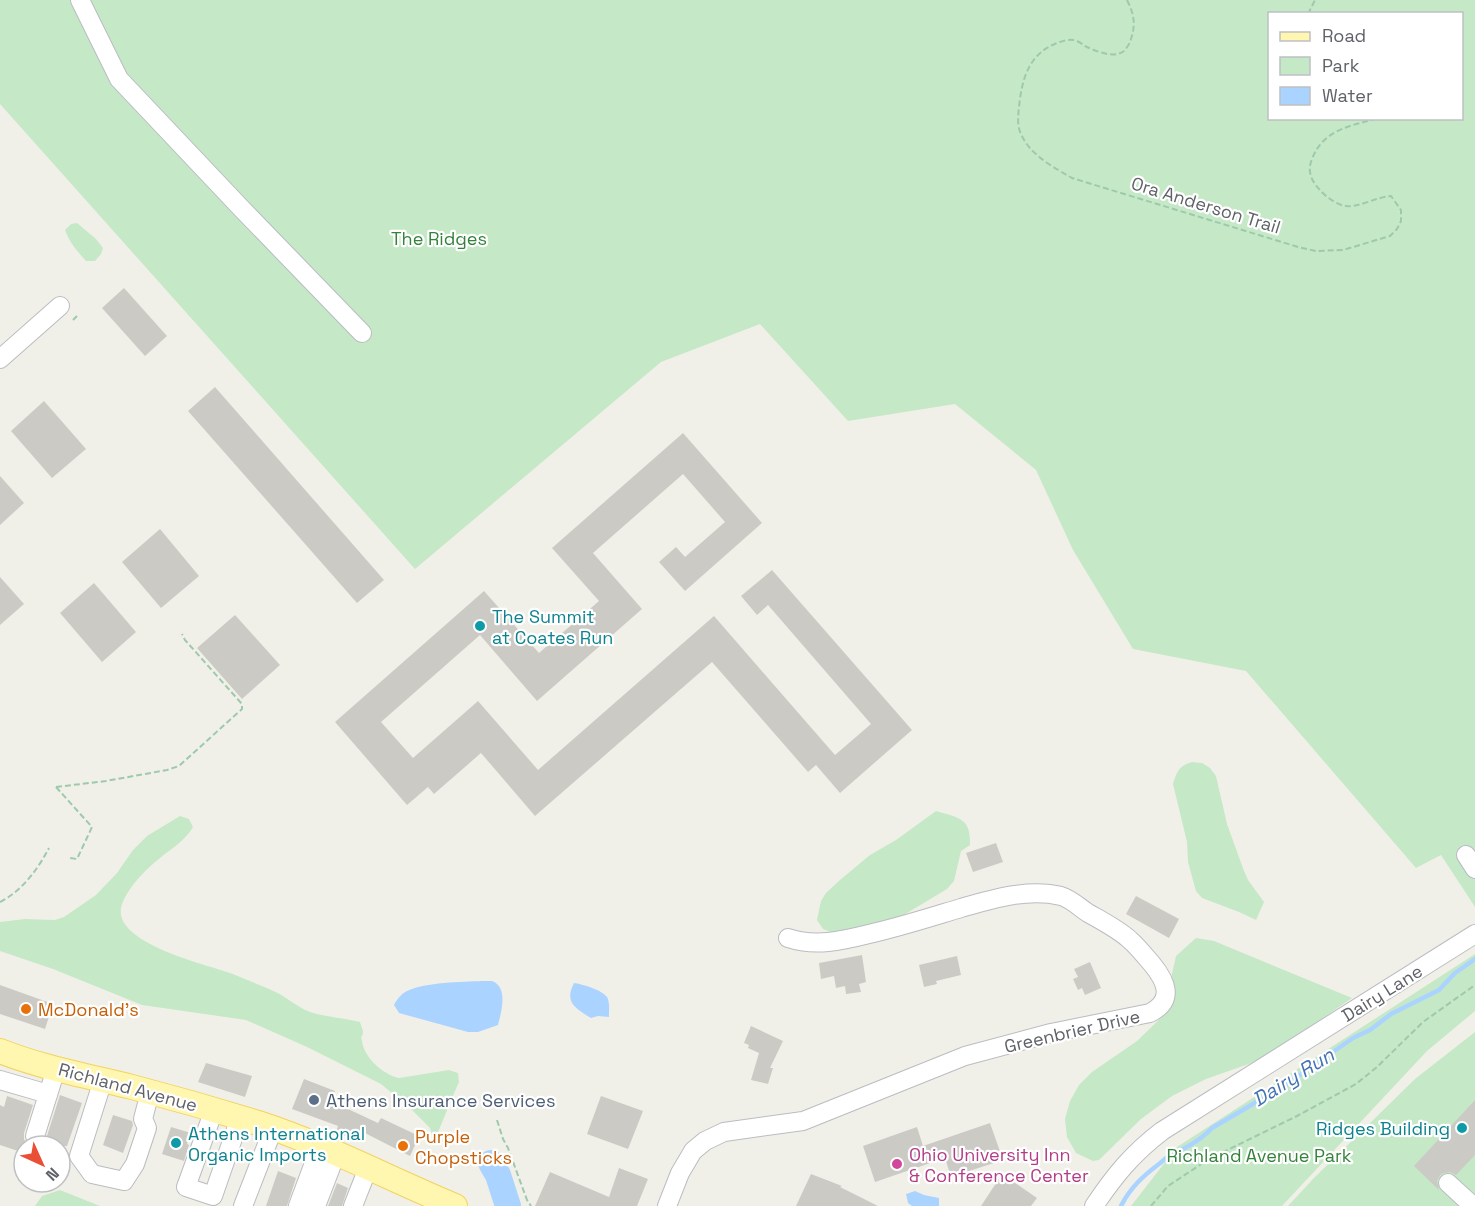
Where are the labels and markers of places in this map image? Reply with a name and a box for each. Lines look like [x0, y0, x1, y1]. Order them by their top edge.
place label: The Summit at Coates Run [492, 605, 613, 649]
marker: The Summit at Coates Run [473, 619, 487, 633]
place label: McDonald's [38, 998, 139, 1021]
marker: McDonald's [19, 1002, 33, 1016]
place label: Athens Insurance Services [326, 1089, 555, 1112]
marker: Athens Insurance Services [307, 1093, 321, 1107]
place label: Ridges Building [1316, 1117, 1450, 1140]
marker: Ridges Building [1455, 1121, 1469, 1135]
place label: Athens International Organic Imports [188, 1122, 365, 1166]
place label: Purple Chopsticks [415, 1125, 512, 1169]
marker: Athens International Organic Imports [169, 1136, 183, 1150]
marker: Purple Chopsticks [396, 1139, 410, 1153]
place label: Ohio University Inn & Conference Center [909, 1143, 1089, 1187]
marker: Ohio University Inn & Conference Center [890, 1157, 904, 1171]

